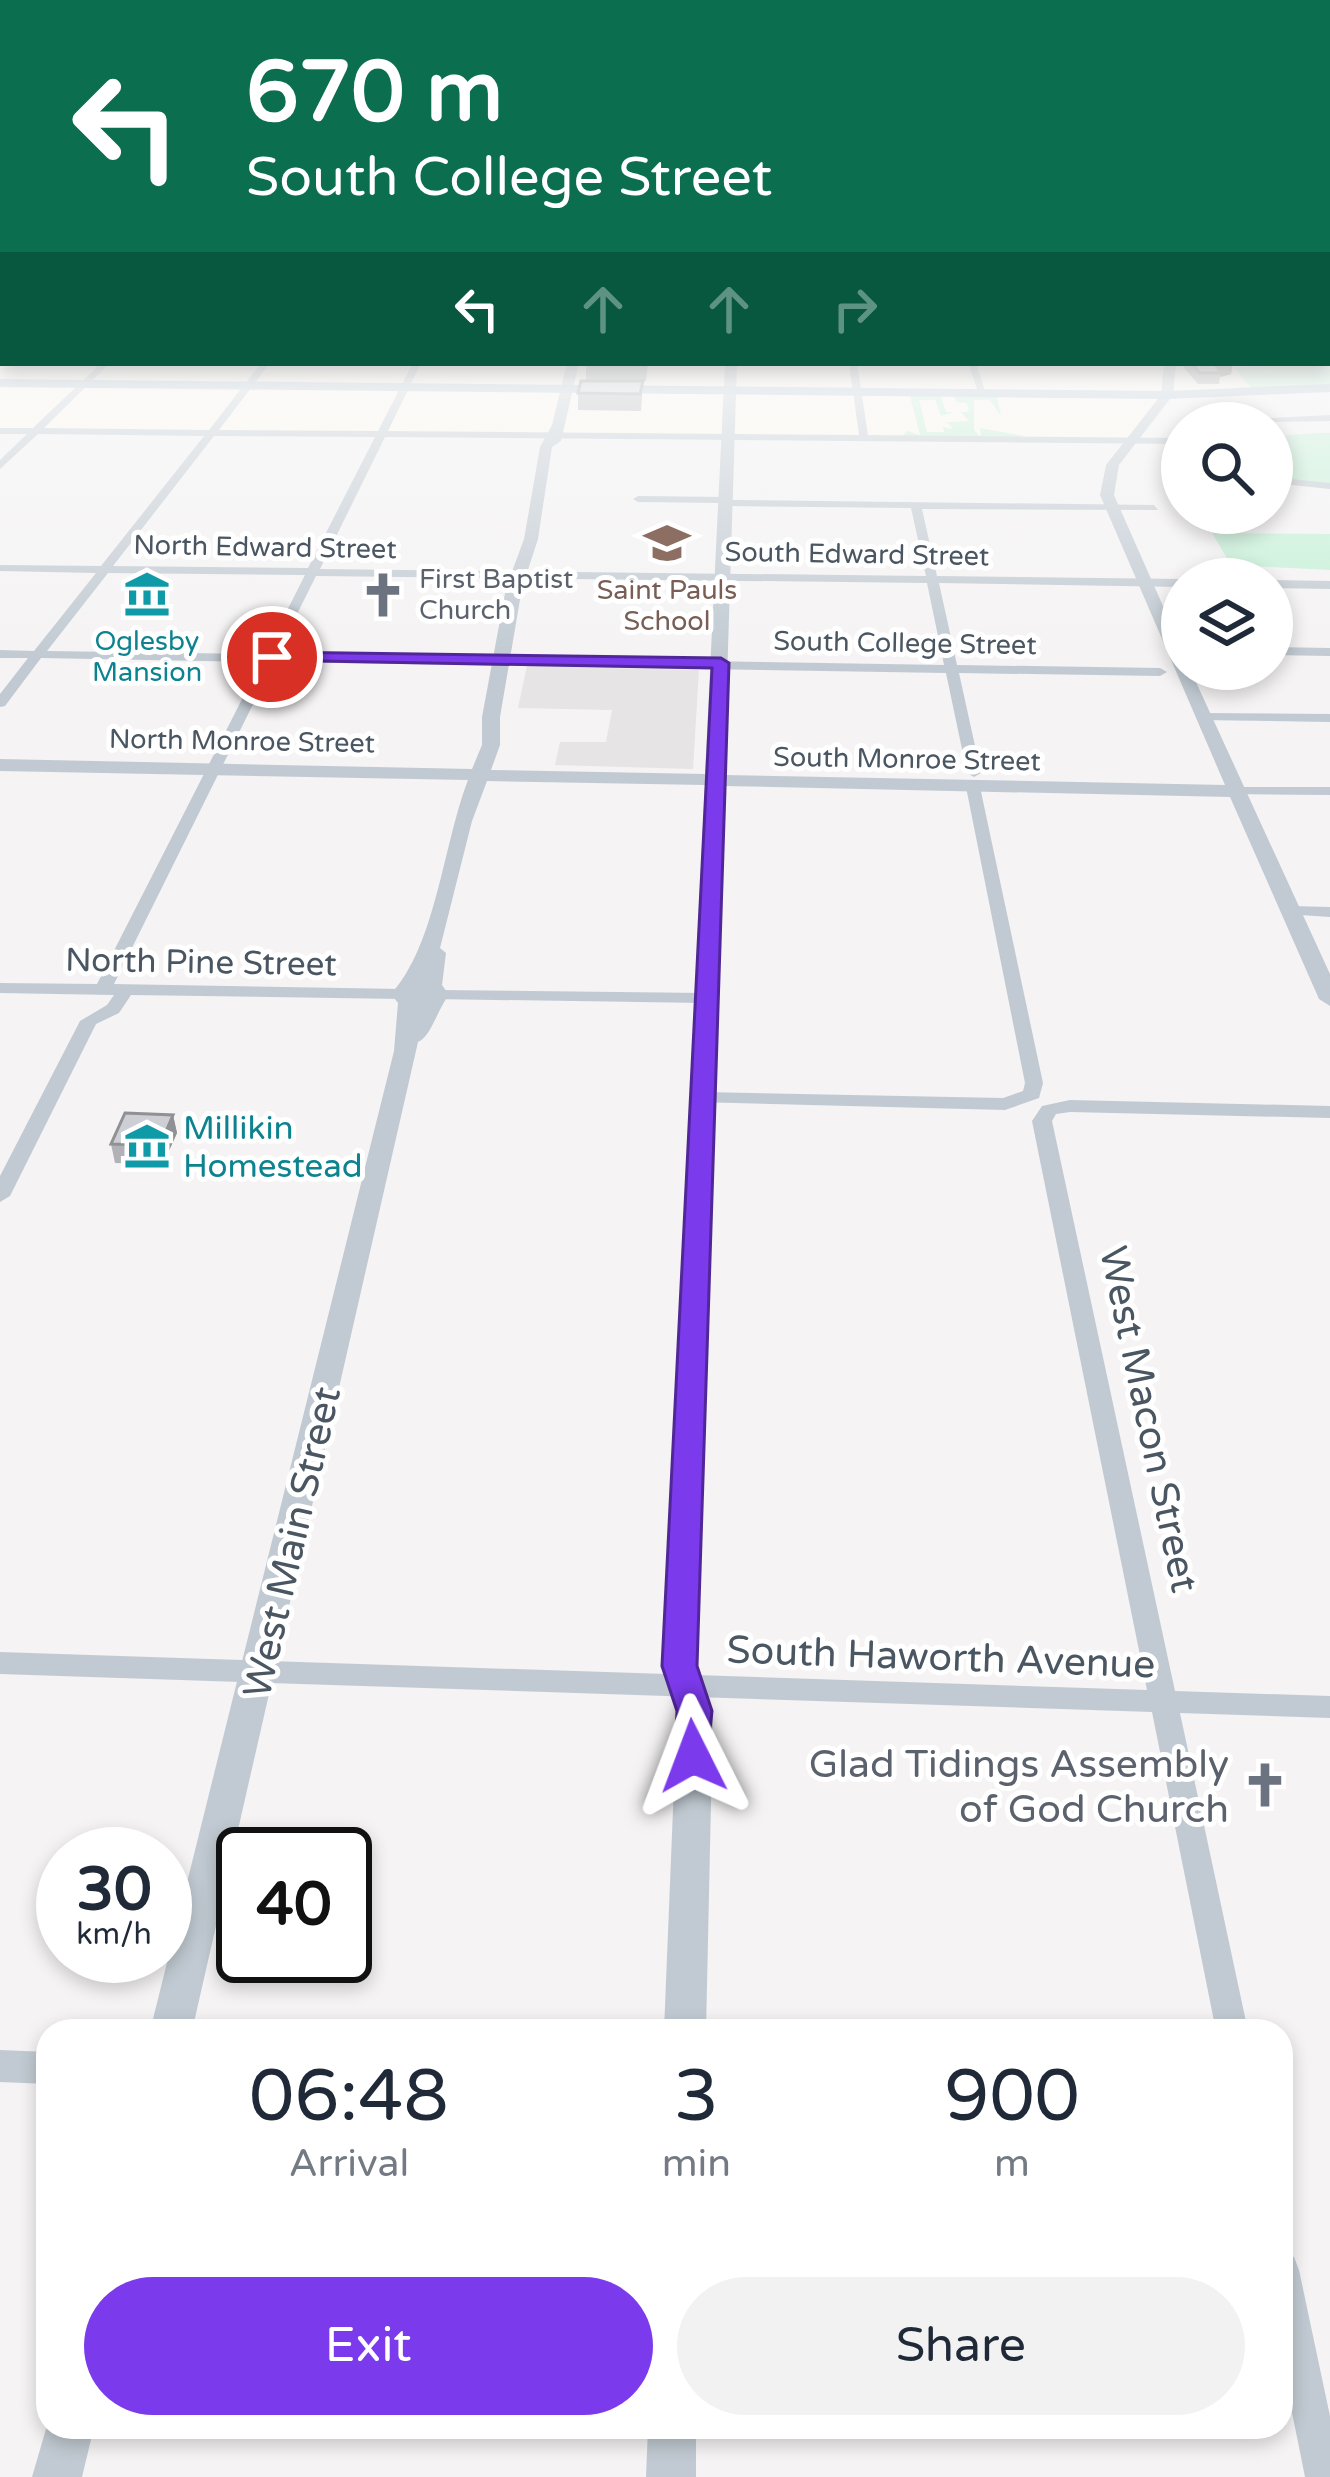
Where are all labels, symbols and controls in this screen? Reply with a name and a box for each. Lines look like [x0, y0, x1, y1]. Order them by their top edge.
text: 670 m [246, 43, 503, 144]
icon: left [48, 48, 204, 204]
text: South College Street [246, 145, 773, 210]
icon: left [444, 276, 510, 342]
icon: ahead [570, 276, 636, 342]
icon: ahead [696, 276, 762, 342]
icon: right [822, 276, 888, 342]
map controls [1161, 402, 1293, 690]
button: search [1161, 402, 1293, 534]
school or university icon: Saint Pauls School [642, 518, 692, 568]
street label: North Edward Street [133, 529, 397, 566]
street label: South Edward Street [724, 536, 990, 573]
button: layers [1161, 558, 1293, 690]
place label: First Baptist Church [419, 563, 573, 627]
museum icon: Oglesby Mansion [122, 569, 172, 619]
church icon: First Baptist Church [358, 570, 408, 620]
place label: Saint Pauls School [597, 574, 737, 638]
pin [221, 606, 323, 708]
icon: arrive [239, 624, 305, 690]
place label: Oglesby Mansion [92, 625, 202, 689]
street label: South College Street [773, 625, 1037, 662]
street label: North Monroe Street [109, 723, 375, 760]
street label: South Monroe Street [773, 741, 1041, 778]
street label: North Pine Street [65, 941, 337, 984]
place label: Millikin Homestead [183, 1109, 363, 1186]
museum icon: Millikin Homestead [122, 1121, 172, 1171]
street label: West Macon Street [1089, 1242, 1208, 1597]
street label: West Main Street [234, 1382, 351, 1703]
street label: South Haworth Avenue [726, 1627, 1156, 1688]
position arrow [630, 1693, 756, 1819]
place label: Glad Tidings Assembly of God Church [809, 1741, 1229, 1833]
church icon: Glad Tidings Assembly of God Church [1240, 1760, 1290, 1810]
speed limit sign: 40 [216, 1827, 372, 1983]
text: 30 [76, 1854, 152, 1926]
text: km/h [76, 1916, 152, 1953]
text: 06:48 [249, 2054, 449, 2141]
text: 3 [674, 2054, 719, 2141]
text: 900 [944, 2054, 1080, 2141]
text: Arrival [289, 2140, 409, 2187]
text: min [662, 2140, 731, 2187]
text: m [994, 2140, 1030, 2187]
button: Exit [84, 2277, 653, 2415]
button: Share [677, 2277, 1245, 2415]

